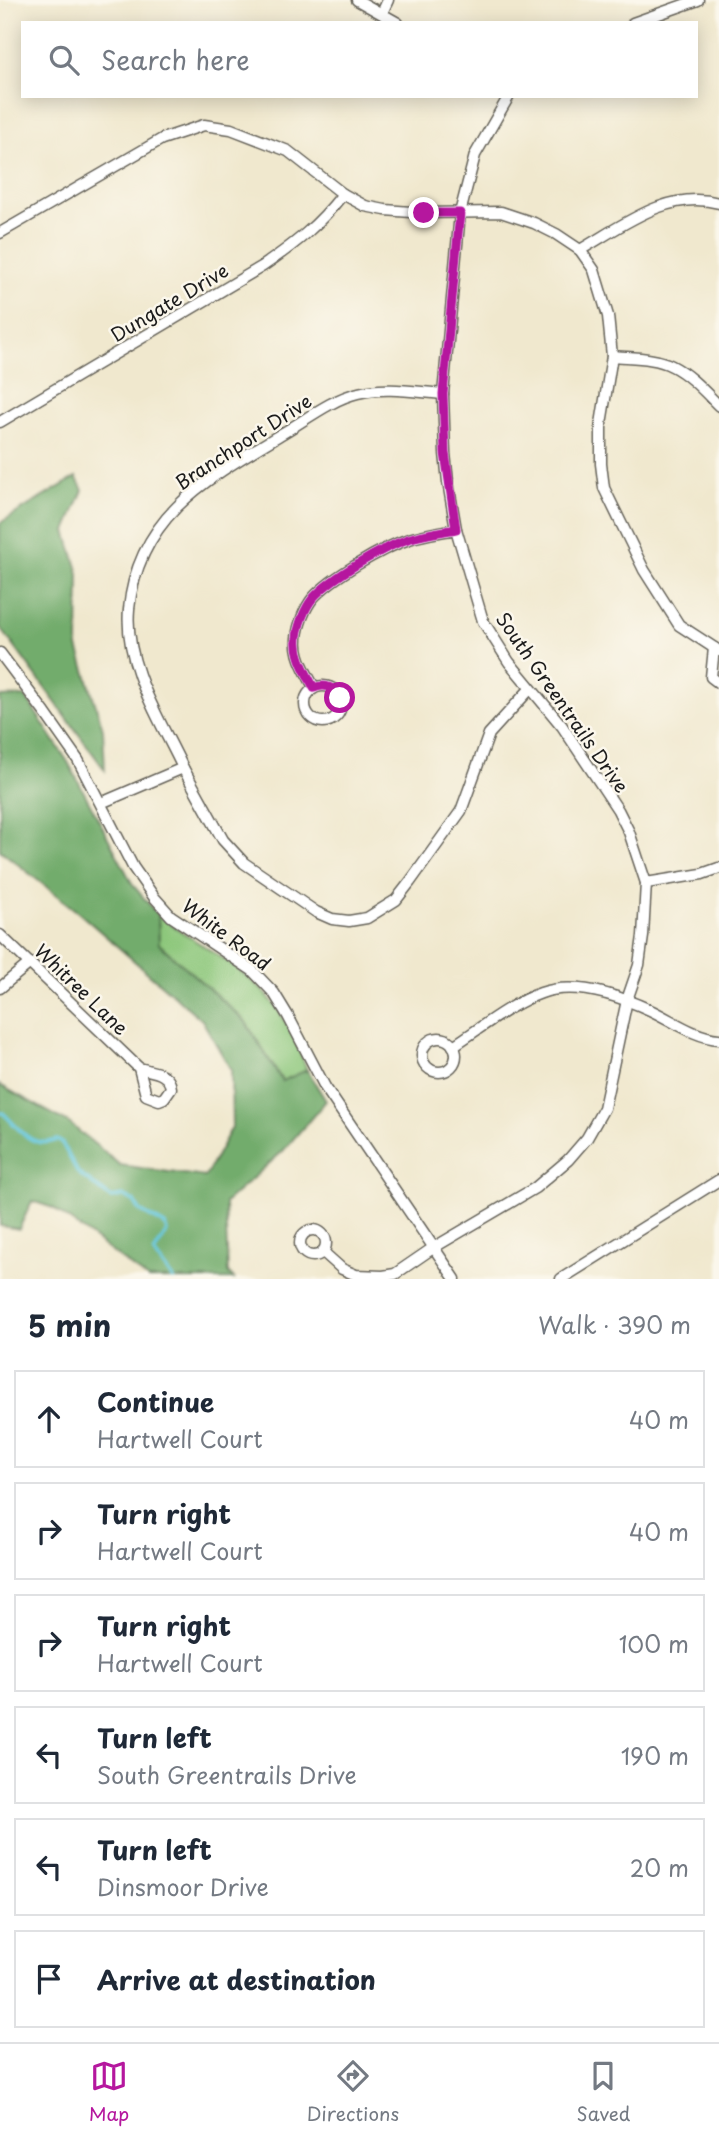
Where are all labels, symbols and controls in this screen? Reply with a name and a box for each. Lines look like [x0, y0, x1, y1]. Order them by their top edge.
search box [21, 21, 698, 98]
text: Search here [101, 40, 250, 79]
icon: search [45, 41, 83, 79]
route end [408, 197, 439, 228]
street label: Dungate Drive [105, 256, 233, 348]
street label: Branchport Drive [169, 386, 317, 496]
street label: South Greentrails Drive [490, 606, 636, 798]
route start [324, 682, 355, 713]
street label: White Road [177, 891, 277, 977]
street label: Whitree Lane [29, 937, 135, 1041]
text: 5 min [28, 1302, 111, 1347]
text: Walk · 390 m [538, 1307, 691, 1342]
text: Continue [97, 1382, 214, 1421]
icon: ahead [30, 1400, 68, 1438]
text: 40 m [629, 1402, 689, 1437]
text: Hartwell Court [97, 1421, 263, 1456]
text: Turn right [97, 1494, 231, 1533]
icon: right [30, 1512, 68, 1550]
text: 40 m [629, 1514, 689, 1549]
text: Hartwell Court [97, 1533, 263, 1568]
text: Turn right [97, 1606, 231, 1645]
icon: right [30, 1624, 68, 1662]
text: 100 m [619, 1626, 689, 1661]
text: Hartwell Court [97, 1645, 263, 1680]
text: Turn left [97, 1718, 212, 1757]
icon: left [30, 1736, 68, 1774]
text: 190 m [621, 1738, 689, 1773]
text: South Greentrails Drive [97, 1757, 357, 1792]
text: Turn left [97, 1830, 212, 1869]
icon: left [30, 1848, 68, 1886]
text: 20 m [630, 1850, 689, 1885]
text: Dinsmoor Drive [97, 1869, 269, 1904]
icon: arrive [30, 1960, 68, 1998]
text: Arrive at destination [97, 1960, 376, 1999]
tab: Map [89, 2057, 129, 2127]
tab: Directions [307, 2057, 399, 2127]
tab: Saved [576, 2057, 630, 2127]

